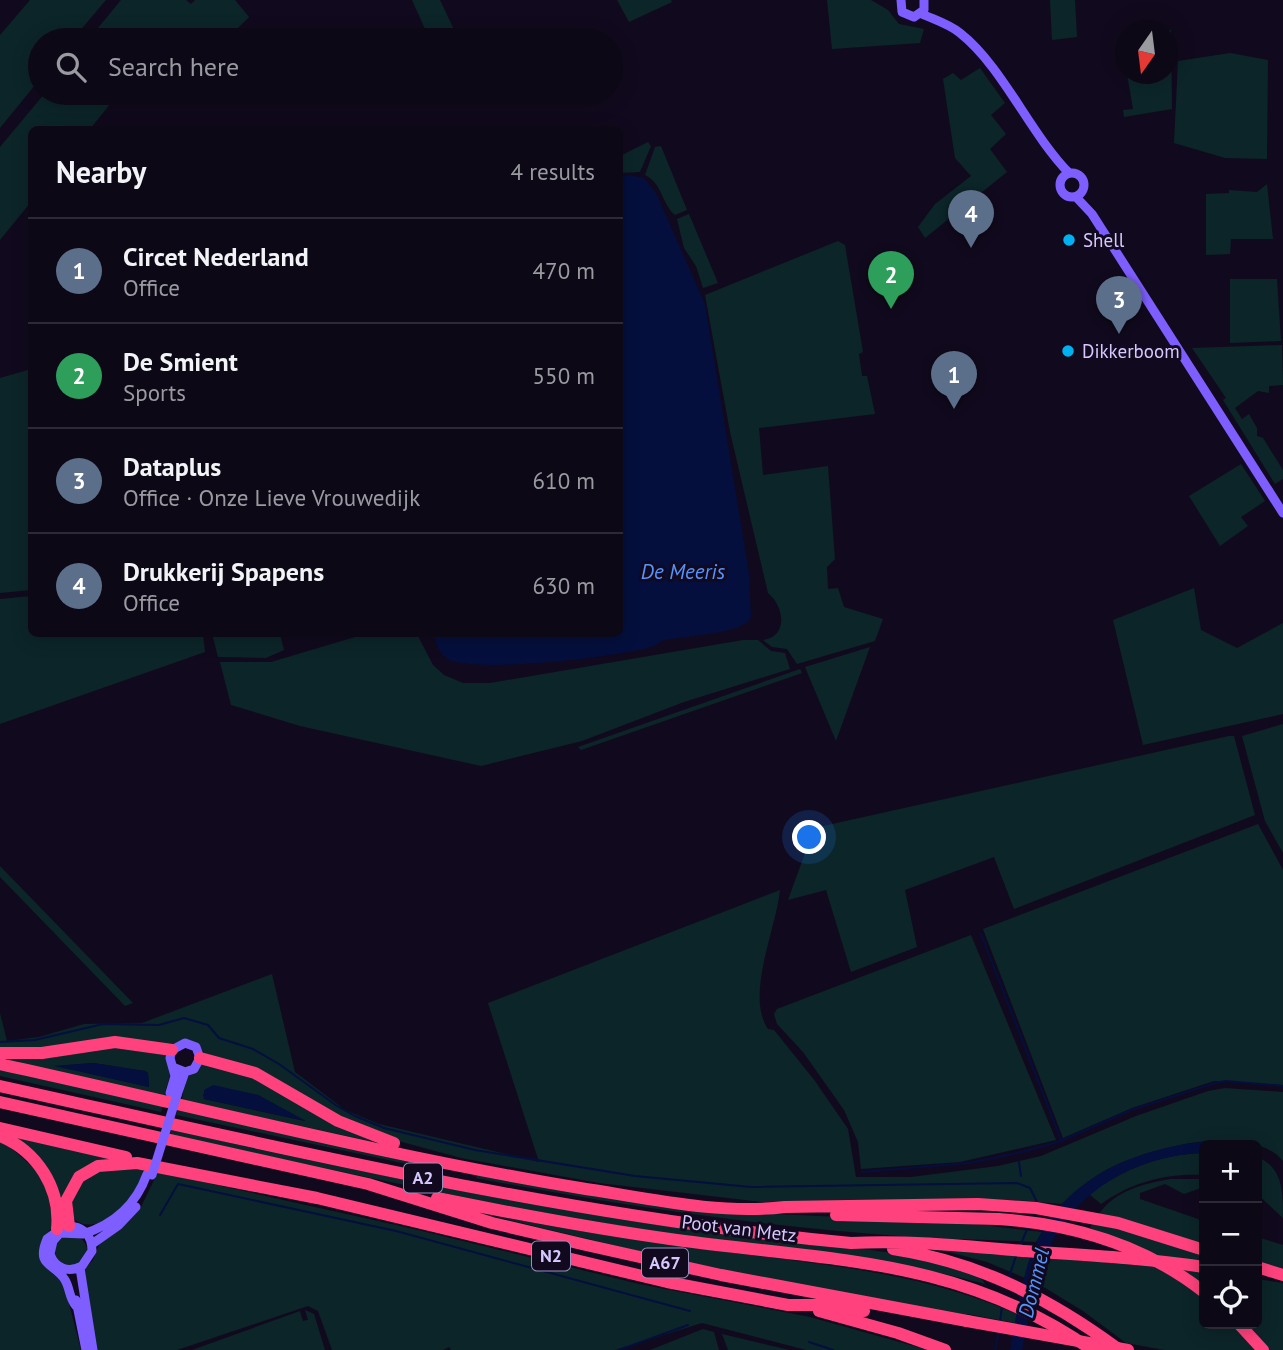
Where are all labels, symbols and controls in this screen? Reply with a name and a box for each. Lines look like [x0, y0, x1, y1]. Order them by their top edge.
north arrow [1115, 21, 1178, 84]
search box [28, 28, 623, 105]
icon: search [52, 48, 90, 86]
text: Search here [108, 50, 239, 83]
text: Nearby [56, 152, 146, 191]
text: 4 results [511, 157, 595, 186]
pin: 4 [948, 190, 994, 248]
place label: Shell [1083, 228, 1125, 252]
marker: Shell [1061, 232, 1077, 248]
text: Circet Nederland [123, 240, 309, 273]
pin: 2 [868, 251, 914, 309]
text: 1 [72, 256, 86, 285]
text: 470 m [533, 256, 595, 285]
text: Office [123, 273, 180, 302]
pin: 3 [1096, 276, 1142, 334]
place label: Dikkerboom [1082, 339, 1180, 363]
marker: Dikkerboom [1060, 343, 1076, 359]
text: De Smient [123, 345, 238, 378]
pin: 1 [931, 351, 977, 409]
text: 2 [72, 361, 86, 390]
text: 550 m [533, 361, 595, 390]
text: Sports [123, 378, 186, 407]
text: Dataplus [123, 450, 221, 483]
text: 3 [72, 466, 86, 495]
text: 610 m [533, 466, 595, 495]
text: Office · Onze Lieve Vrouwedijk [123, 483, 420, 512]
text: Drukkerij Spapens [123, 555, 324, 588]
water label: De Meeris [641, 558, 726, 585]
text: 4 [72, 571, 86, 600]
text: 630 m [533, 571, 595, 600]
text: Office [123, 588, 180, 617]
your location [792, 820, 826, 854]
map controls [1199, 1140, 1262, 1329]
button: + [1199, 1140, 1262, 1203]
road number: A2 [404, 1163, 442, 1192]
button: − [1199, 1203, 1262, 1266]
street label: Poot van Metz [680, 1209, 798, 1247]
road number: N2 [532, 1241, 570, 1270]
water label: Dommel [1012, 1245, 1055, 1321]
road number: A67 [642, 1248, 688, 1278]
button: locate [1199, 1266, 1262, 1329]

